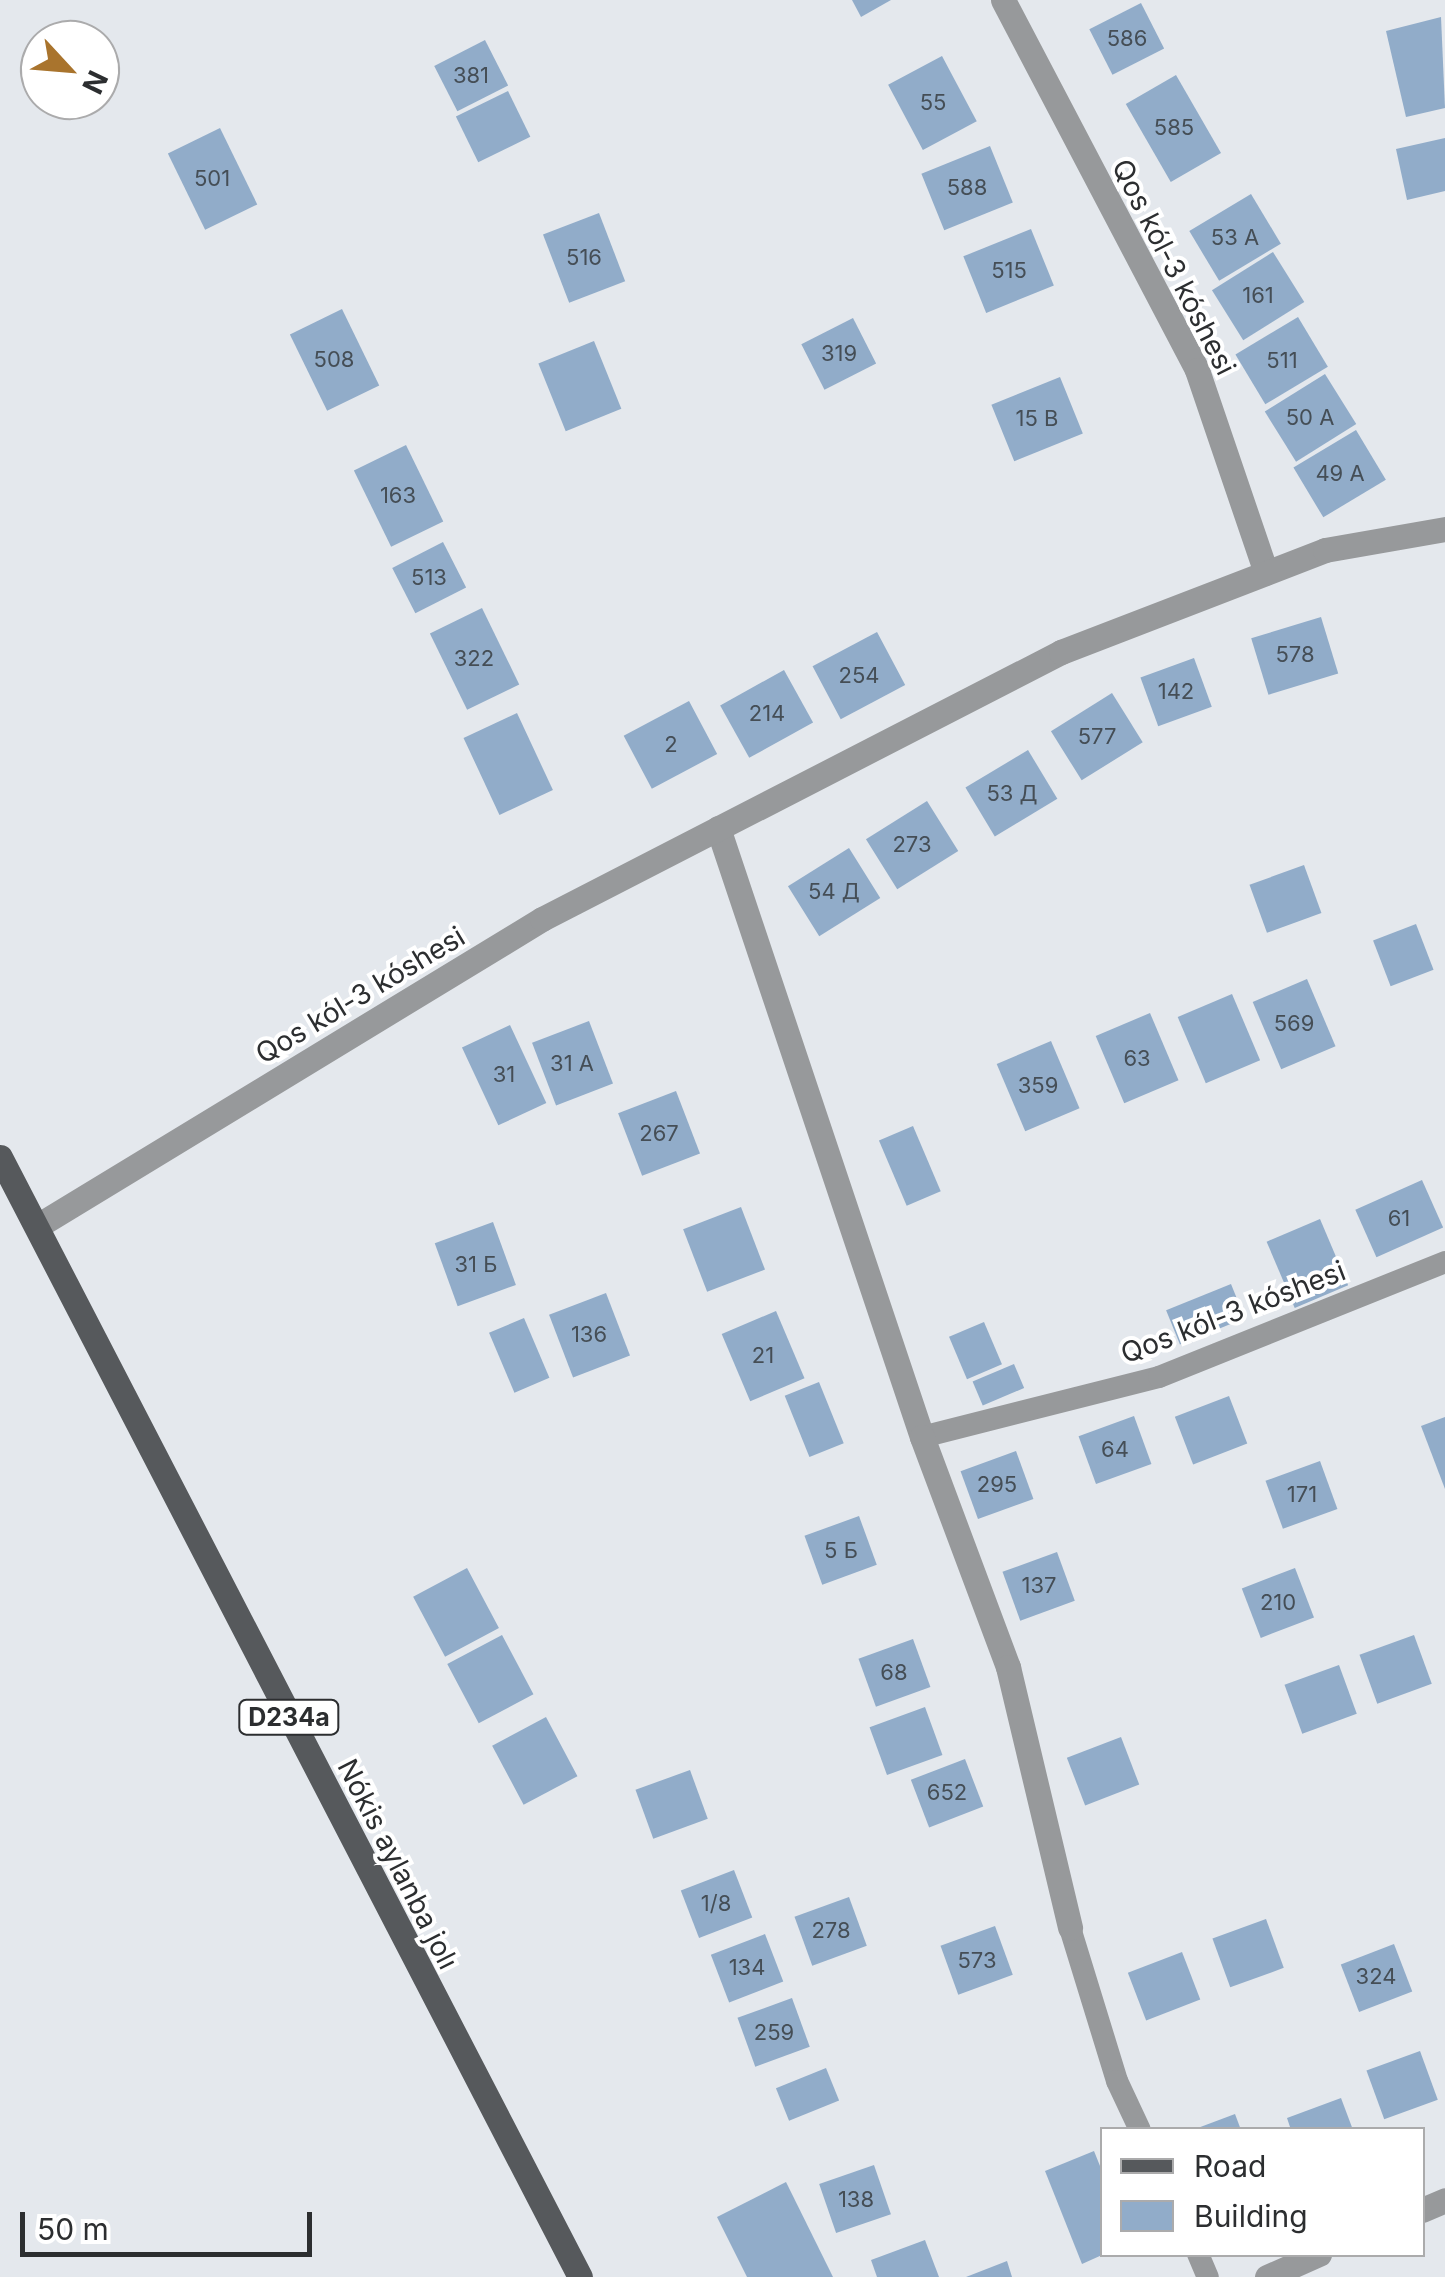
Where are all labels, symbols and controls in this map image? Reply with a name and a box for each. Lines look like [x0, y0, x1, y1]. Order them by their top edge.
north arrow [20, 20, 120, 120]
house number: 586 [1107, 26, 1147, 52]
house number: 381 [453, 63, 489, 89]
text: N [75, 65, 115, 99]
house number: 55 [920, 90, 946, 116]
house number: 585 [1154, 115, 1194, 141]
street label: Qos kól-3 kóshesi [1105, 154, 1243, 380]
house number: 501 [194, 166, 230, 192]
house number: 588 [947, 175, 987, 201]
house number: 53 А [1211, 225, 1259, 251]
house number: 516 [566, 245, 602, 271]
house number: 515 [991, 258, 1027, 284]
house number: 161 [1242, 283, 1274, 309]
house number: 319 [821, 341, 857, 367]
house number: 508 [314, 347, 354, 373]
house number: 511 [1266, 348, 1298, 374]
house number: 50 А [1286, 405, 1334, 431]
house number: 15 В [1016, 406, 1058, 432]
house number: 49 А [1315, 461, 1365, 487]
house number: 163 [380, 483, 416, 509]
house number: 513 [411, 565, 447, 591]
house number: 578 [1275, 642, 1315, 668]
house number: 322 [454, 646, 494, 672]
house number: 254 [838, 663, 880, 689]
house number: 142 [1158, 679, 1194, 705]
house number: 214 [749, 701, 785, 727]
house number: 577 [1078, 724, 1116, 750]
house number: 2 [664, 732, 678, 758]
house number: 53 Д [986, 781, 1038, 807]
house number: 273 [892, 832, 932, 858]
house number: 54 Д [808, 879, 860, 905]
street label: Qos kól-3 kóshesi [249, 919, 471, 1071]
house number: 569 [1274, 1011, 1314, 1037]
house number: 63 [1123, 1046, 1151, 1072]
house number: 31 А [550, 1051, 594, 1077]
house number: 31 [493, 1062, 515, 1088]
house number: 359 [1018, 1073, 1058, 1099]
house number: 267 [639, 1121, 679, 1147]
house number: 61 [1388, 1206, 1410, 1232]
house number: 31 Б [455, 1252, 497, 1278]
street label: Qos kól-3 kóshesi [1116, 1254, 1350, 1370]
house number: 136 [571, 1322, 607, 1348]
house number: 21 [752, 1343, 774, 1369]
house number: 64 [1101, 1437, 1129, 1463]
house number: 295 [977, 1472, 1017, 1498]
house number: 171 [1287, 1482, 1317, 1508]
house number: 5 Б [824, 1538, 858, 1564]
house number: 137 [1022, 1573, 1056, 1599]
house number: 210 [1260, 1590, 1296, 1616]
house number: 68 [880, 1660, 908, 1686]
road number: D234a [236, 1697, 342, 1737]
street label: Nókis aylanba jolı [331, 1753, 465, 1975]
house number: 652 [927, 1780, 967, 1806]
house number: 1/8 [701, 1891, 731, 1917]
house number: 278 [811, 1918, 851, 1944]
house number: 573 [957, 1948, 997, 1974]
house number: 134 [729, 1955, 765, 1981]
house number: 324 [1356, 1964, 1396, 1990]
house number: 259 [754, 2020, 794, 2046]
legend [1100, 2127, 1425, 2257]
text: Road [1194, 2148, 1266, 2184]
house number: 138 [838, 2187, 874, 2213]
scale bar [25, 2192, 318, 2254]
text: Building [1194, 2198, 1308, 2234]
text: 50 m [37, 2211, 109, 2247]

